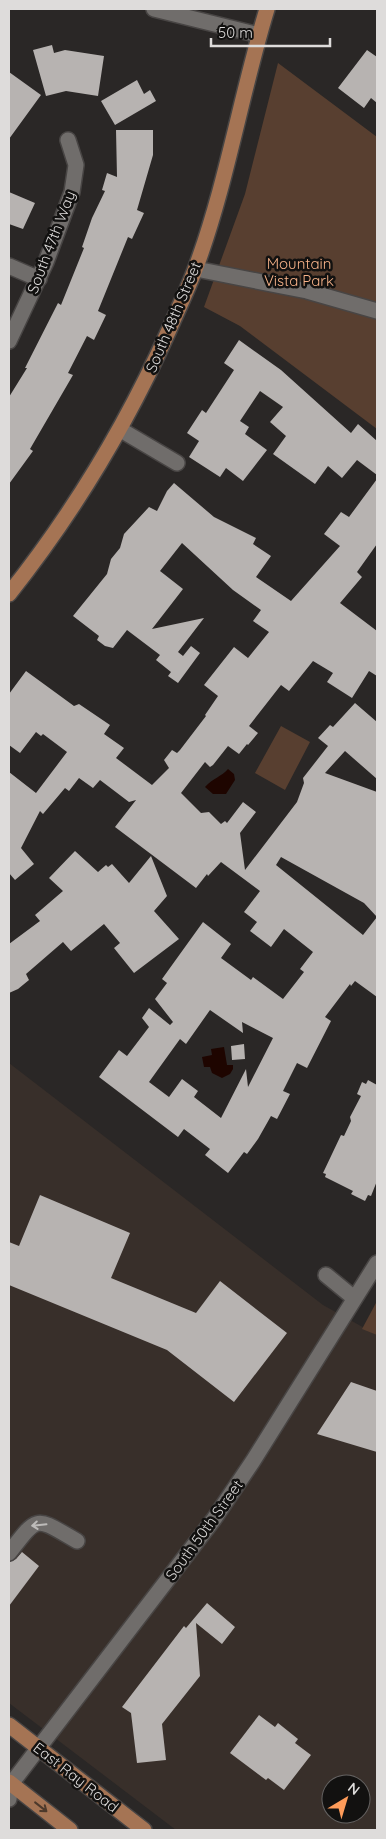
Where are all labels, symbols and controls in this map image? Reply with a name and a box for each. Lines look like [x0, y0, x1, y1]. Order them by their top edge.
scale bar [211, 15, 330, 47]
text: 50 m [218, 23, 253, 42]
street label: South 47th Way [23, 188, 79, 296]
park label: Mountain Vista Park [264, 254, 334, 290]
street label: South 48th Street [141, 259, 205, 375]
street label: South 50th Street [161, 1476, 247, 1584]
one-way arrow [31, 1520, 47, 1530]
street label: East Ray Road [30, 1738, 122, 1816]
north arrow [321, 1774, 371, 1824]
text: N [344, 1778, 364, 1799]
one-way arrow [34, 1802, 47, 1813]

